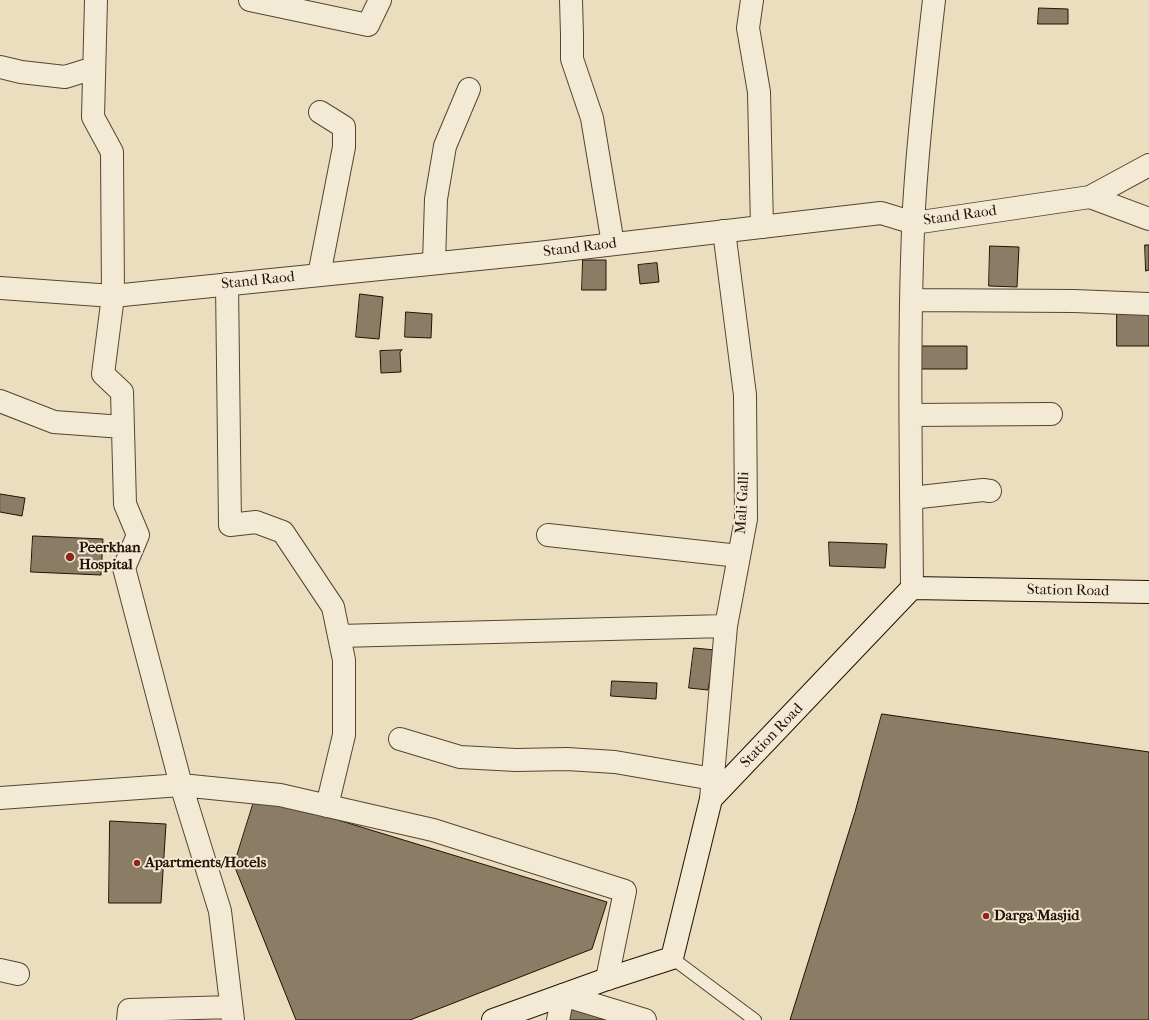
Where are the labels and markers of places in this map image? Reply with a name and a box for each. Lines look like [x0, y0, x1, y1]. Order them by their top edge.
place label: Peerkhan Hospital [79, 539, 141, 574]
marker: Peerkhan Hospital [64, 551, 76, 563]
place label: Apartments/Hotels [145, 854, 266, 872]
marker: Apartments/Hotels [132, 858, 142, 868]
place label: Darga Masjid [994, 907, 1079, 925]
marker: Darga Masjid [981, 911, 991, 921]

